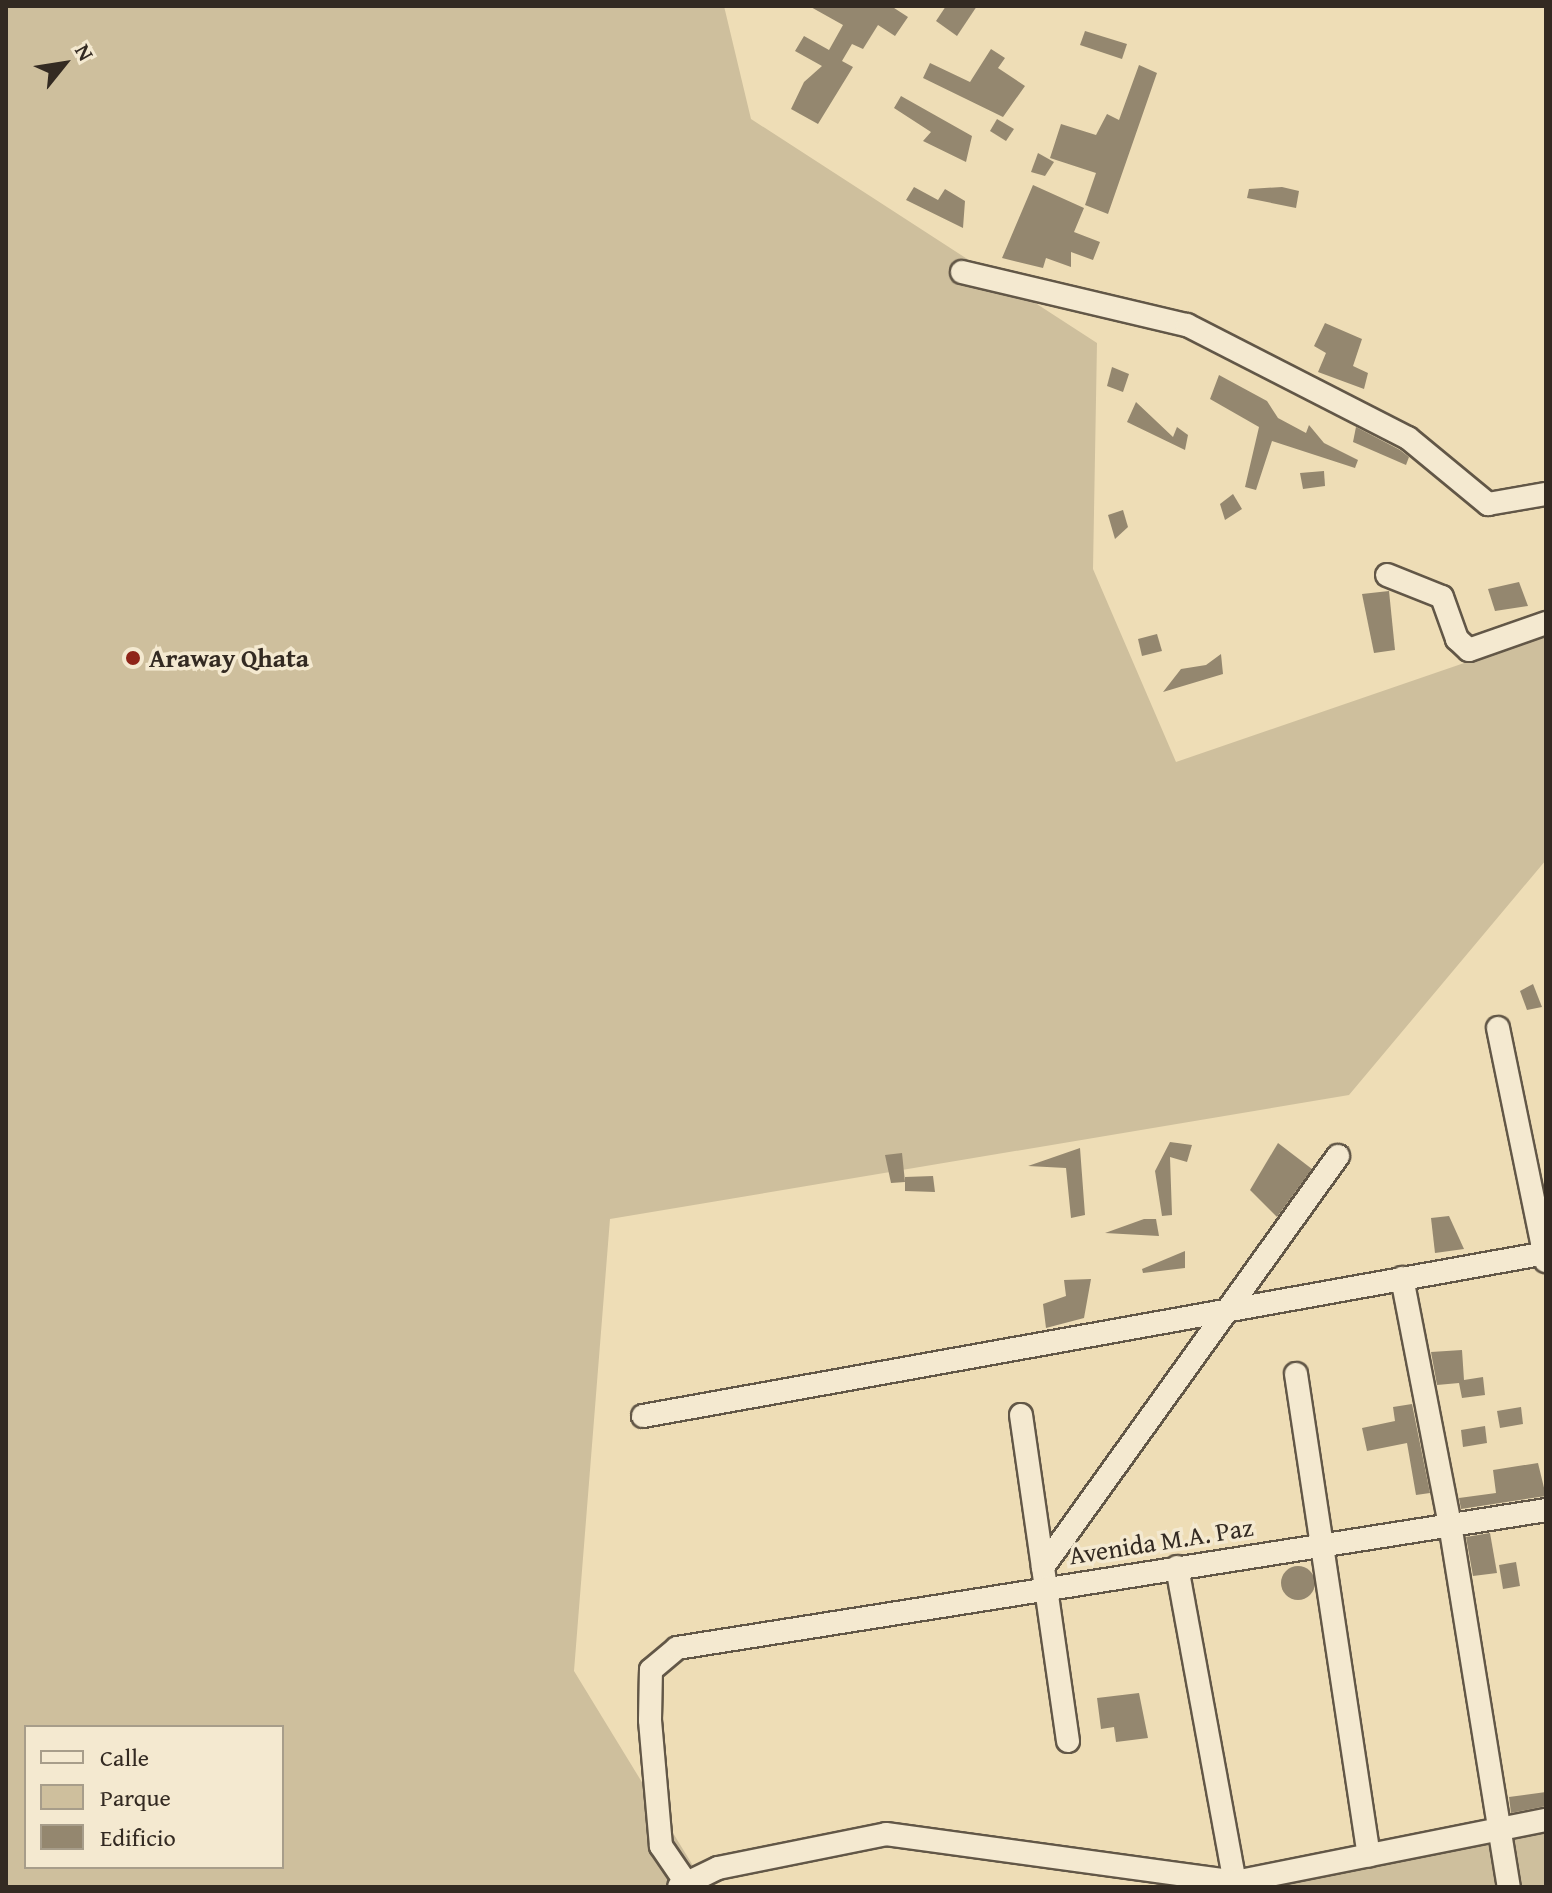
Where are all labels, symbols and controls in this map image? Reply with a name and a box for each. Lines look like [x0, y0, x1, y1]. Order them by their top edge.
north arrow [24, 24, 104, 104]
text: N [67, 38, 102, 66]
place label: Araway Qhata [149, 642, 309, 674]
marker: Araway Qhata [124, 649, 142, 667]
street label: Avenida M.A. Paz [1067, 1511, 1255, 1571]
legend [24, 1725, 284, 1869]
text: Calle [100, 1740, 149, 1775]
text: Parque [100, 1780, 171, 1815]
text: Edificio [100, 1820, 176, 1855]

